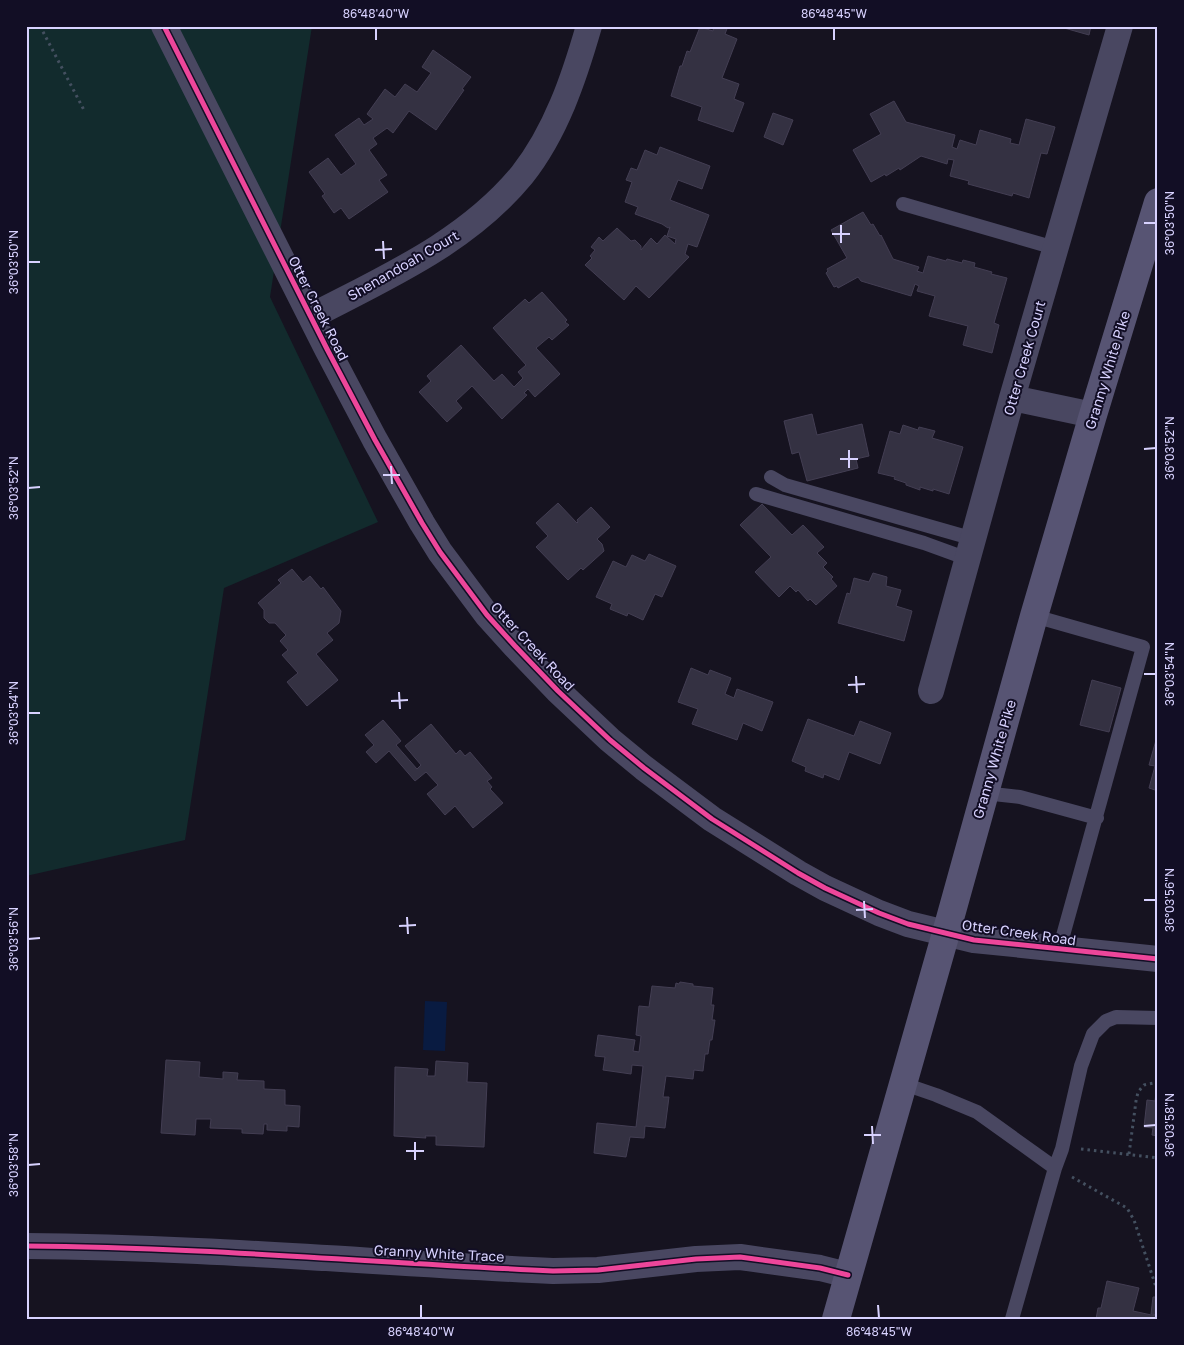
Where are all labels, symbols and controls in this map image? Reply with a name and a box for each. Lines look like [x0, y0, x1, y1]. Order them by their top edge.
text: 86°48'40"W [343, 6, 410, 21]
text: 86°48'45"W [801, 6, 868, 21]
text: 36°03'50"N [1162, 191, 1177, 255]
street label: Shenandoah Court [344, 226, 462, 304]
text: 36°03'50"N [6, 230, 21, 294]
street label: Otter Creek Road [285, 253, 353, 363]
street label: Otter Creek Court [999, 299, 1049, 417]
street label: Granny White Pike [1081, 309, 1133, 431]
text: 36°03'52"N [1162, 416, 1177, 480]
text: 36°03'52"N [6, 456, 21, 520]
street label: Otter Creek Road [487, 598, 579, 694]
text: 36°03'54"N [1162, 642, 1177, 706]
text: 36°03'54"N [6, 681, 21, 745]
street label: Granny White Pike [969, 698, 1019, 820]
text: 36°03'56"N [1162, 868, 1177, 932]
text: 36°03'56"N [6, 907, 21, 971]
street label: Otter Creek Road [961, 916, 1077, 948]
text: 36°03'58"N [1162, 1093, 1177, 1157]
text: 36°03'58"N [6, 1133, 21, 1197]
street label: Granny White Trace [373, 1241, 505, 1265]
text: 86°48'40"W [388, 1324, 455, 1339]
text: 86°48'45"W [846, 1324, 913, 1339]

